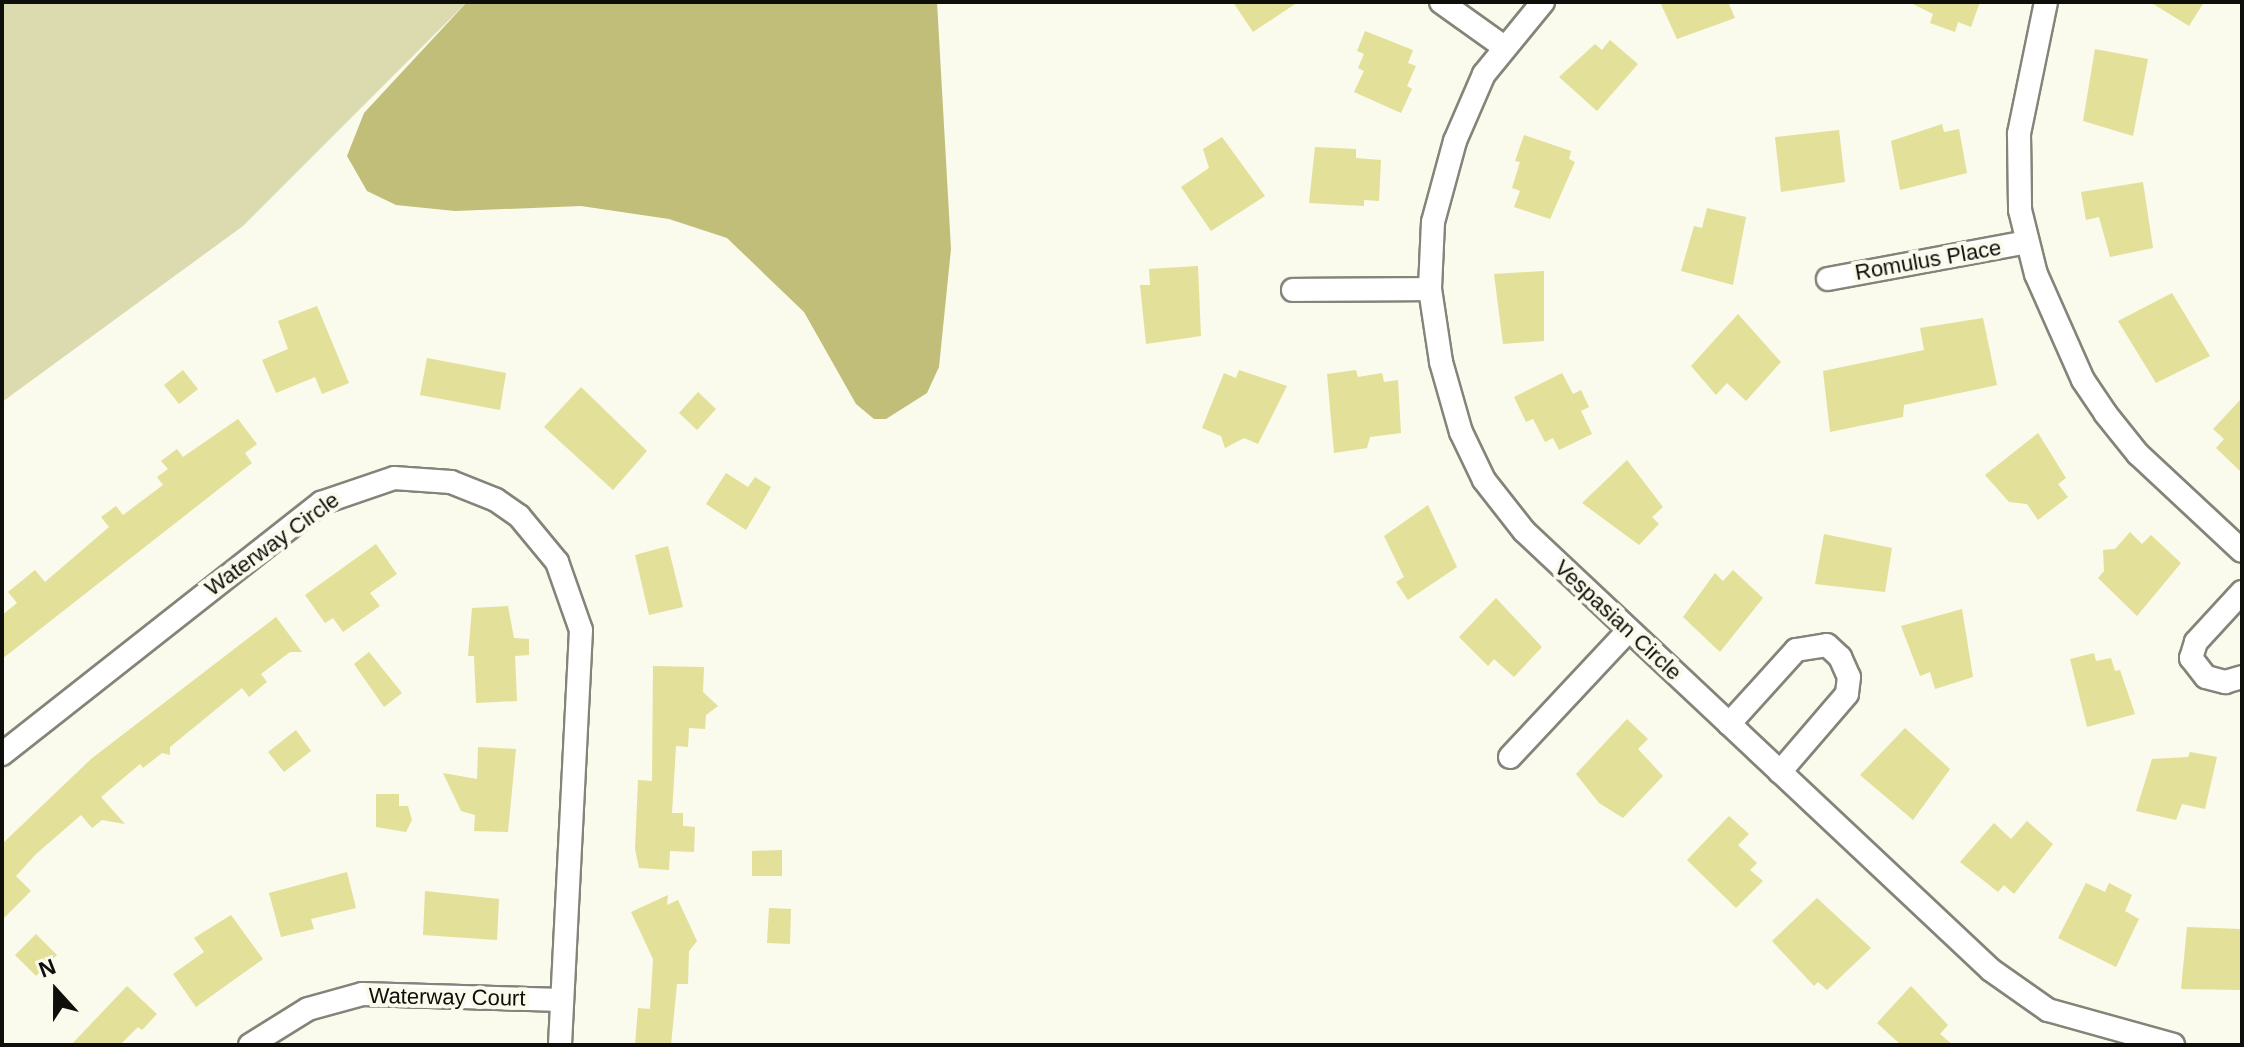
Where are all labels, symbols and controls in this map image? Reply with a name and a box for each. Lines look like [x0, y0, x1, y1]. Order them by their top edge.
street label: Romulus Place [1853, 234, 2003, 286]
street label: Waterway Circle [200, 486, 344, 602]
street label: Vespasian Circle [1549, 554, 1687, 686]
north arrow [16, 951, 96, 1031]
text: N [35, 954, 59, 983]
street label: Waterway Court [368, 982, 526, 1012]

